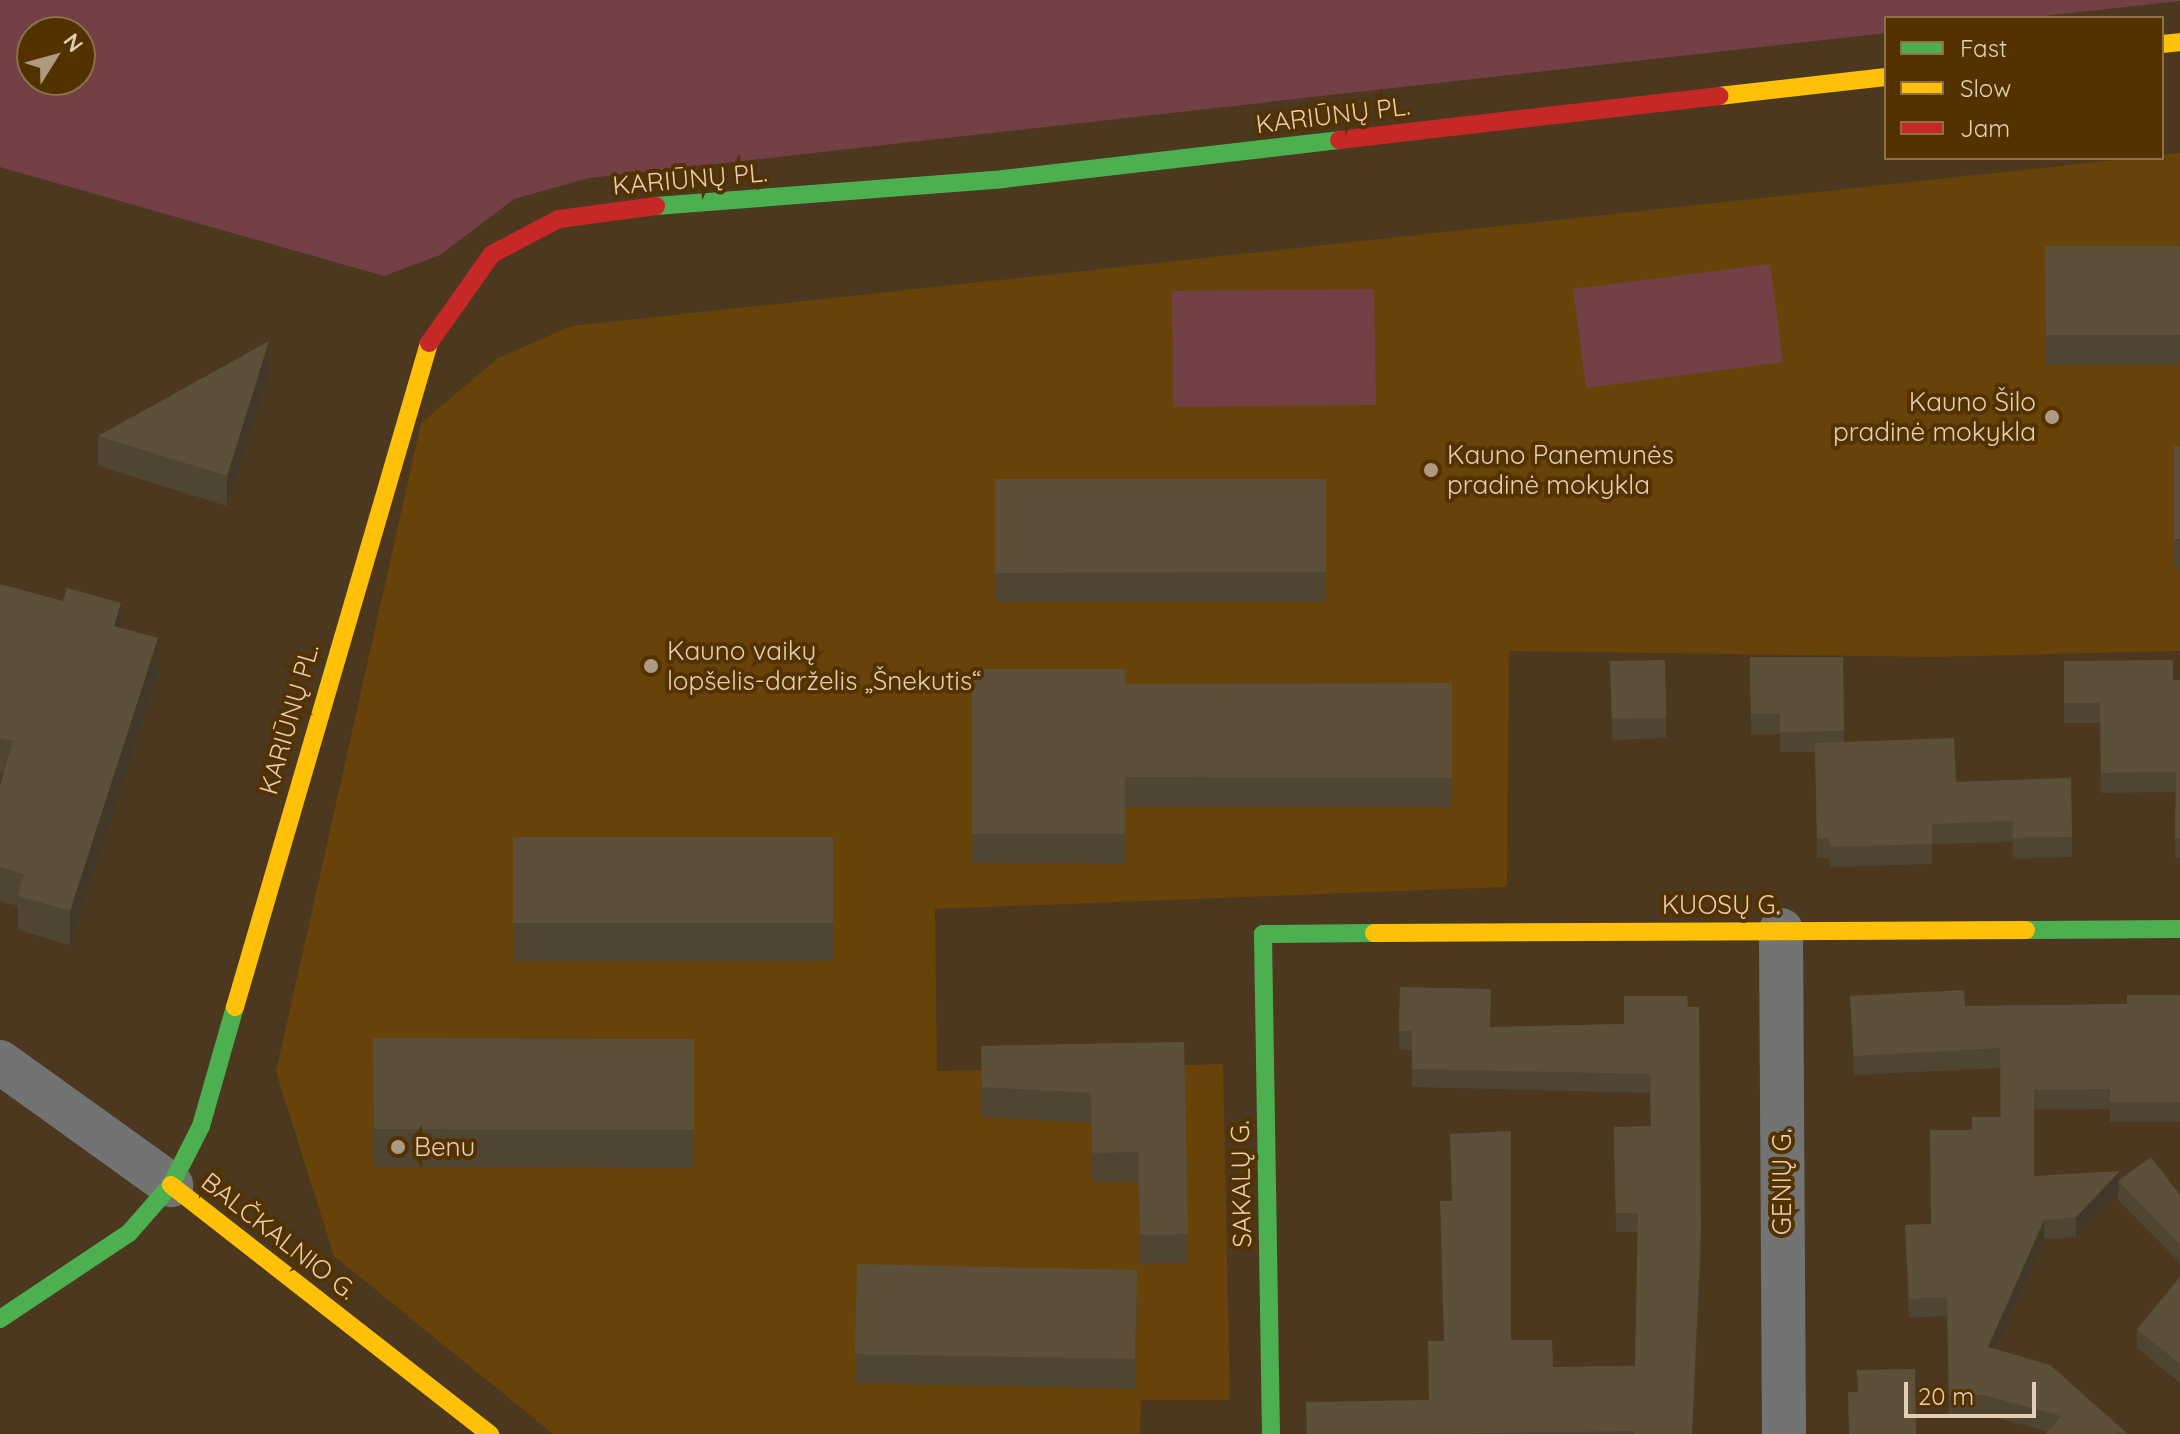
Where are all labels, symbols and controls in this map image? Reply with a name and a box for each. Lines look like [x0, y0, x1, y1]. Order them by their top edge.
north arrow [16, 16, 96, 96]
legend [1884, 16, 2164, 160]
text: N [58, 28, 90, 58]
text: Fast [1960, 33, 2007, 63]
text: Slow [1960, 73, 2011, 103]
street label: KARIŪNŲ PL. [1254, 90, 1412, 140]
text: Jam [1960, 113, 2010, 143]
street label: KARIŪNŲ PL. [611, 157, 769, 201]
place label: Kauno Šilo pradinė mokykla [1833, 386, 2036, 448]
marker: Kauno Šilo pradinė mokykla [2043, 408, 2061, 426]
place label: Kauno Panemunės pradinė mokykla [1447, 439, 1674, 500]
marker: Kauno Panemunės pradinė mokykla [1422, 461, 1440, 479]
place label: Kauno vaikų lopšelis-darželis „Šnekutis“ [667, 635, 981, 696]
street label: KARIŪNŲ PL. [253, 640, 325, 798]
marker: Kauno vaikų lopšelis-darželis „Šnekutis“ [642, 657, 660, 675]
street label: KUOSŲ G. [1662, 889, 1780, 921]
street label: SAKALŲ G. [1224, 1120, 1258, 1248]
street label: GENIŲ G. [1766, 1129, 1798, 1235]
place label: Benu [414, 1131, 475, 1163]
marker: Benu [389, 1138, 407, 1156]
street label: BALČKALNIO G. [195, 1166, 363, 1306]
scale bar [1908, 1366, 2040, 1416]
text: 20 m [1918, 1381, 1974, 1411]

